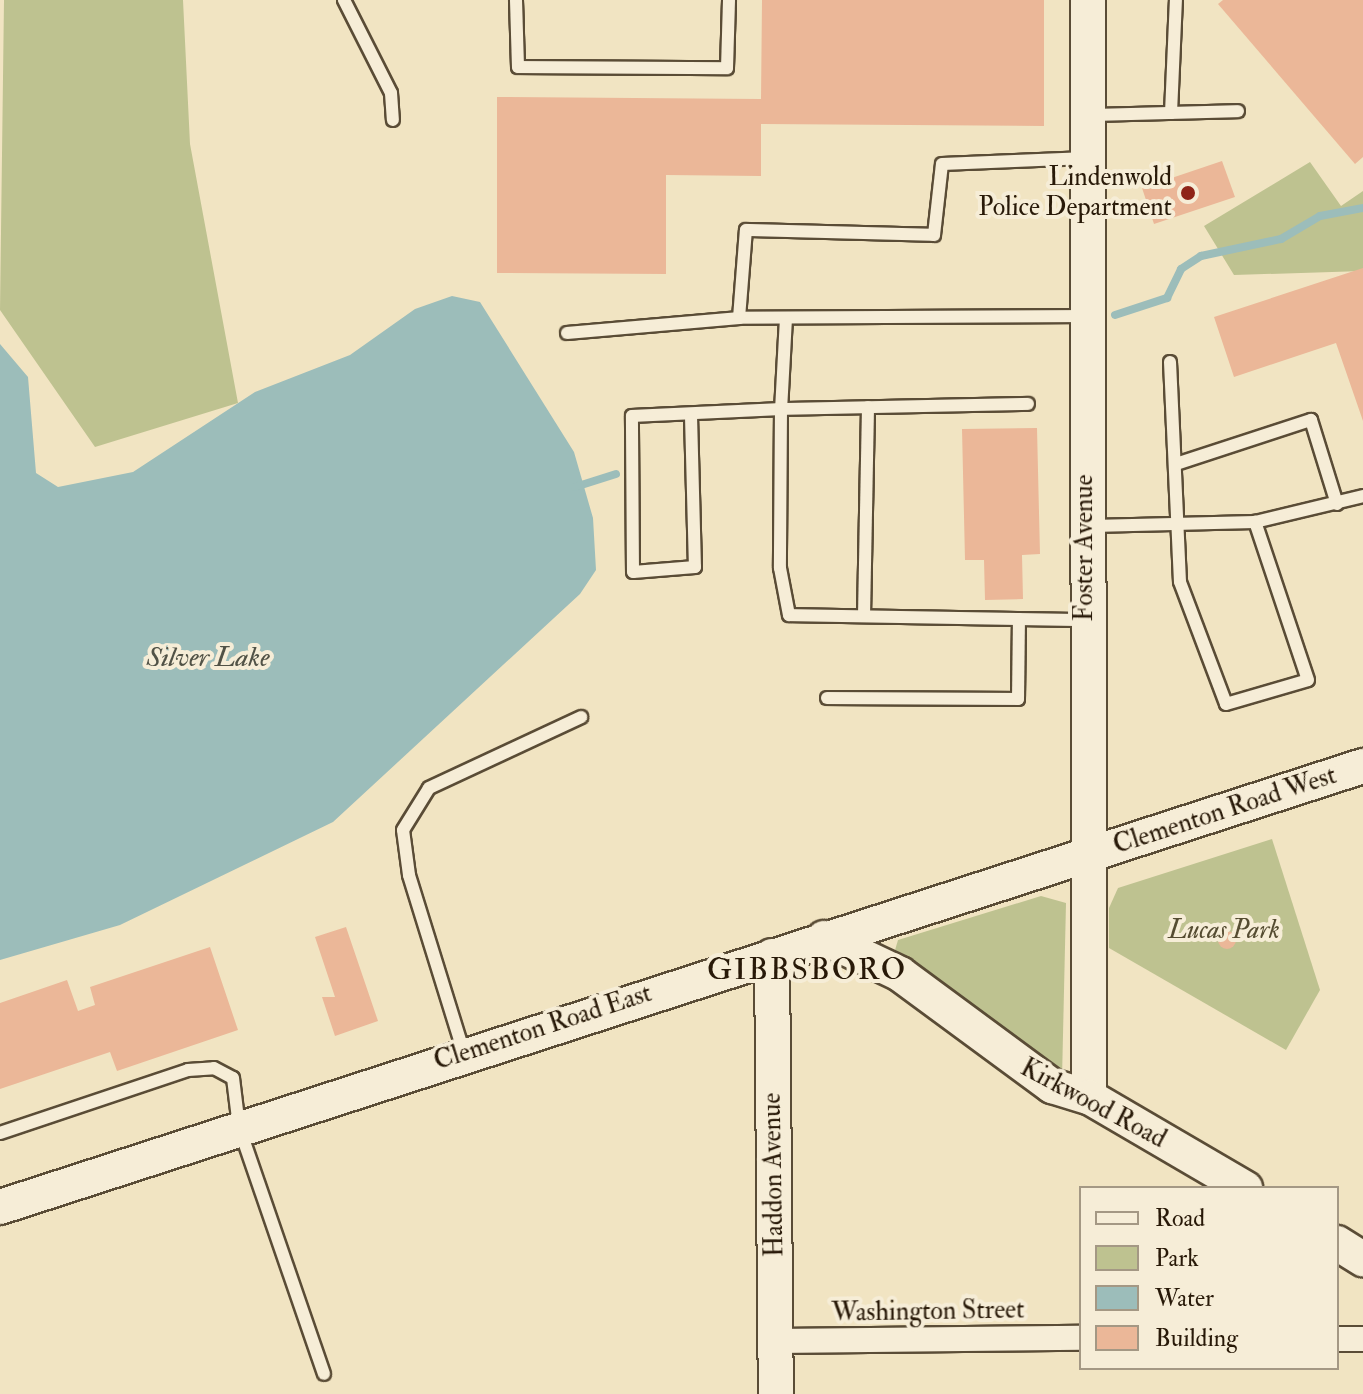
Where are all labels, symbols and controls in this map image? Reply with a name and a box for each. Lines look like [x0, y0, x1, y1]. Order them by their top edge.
place label: Lindenwold Police Department [978, 162, 1172, 224]
marker: Lindenwold Police Department [1179, 184, 1197, 202]
street label: Foster Avenue [1069, 475, 1101, 621]
water label: Silver Lake [147, 641, 269, 675]
street label: Clementon Road West [1110, 760, 1340, 862]
park label: Lucas Park [1168, 915, 1280, 947]
district label: GIBBSBORO [707, 952, 907, 988]
street label: Clementon Road East [430, 978, 656, 1078]
street label: Kirkwood Road [1015, 1053, 1171, 1155]
street label: Haddon Avenue [757, 1093, 791, 1257]
legend [1079, 1186, 1339, 1370]
text: Road [1155, 1203, 1205, 1234]
text: Park [1155, 1243, 1199, 1274]
text: Water [1155, 1283, 1214, 1314]
street label: Washington Street [831, 1295, 1025, 1329]
text: Building [1155, 1323, 1238, 1354]

